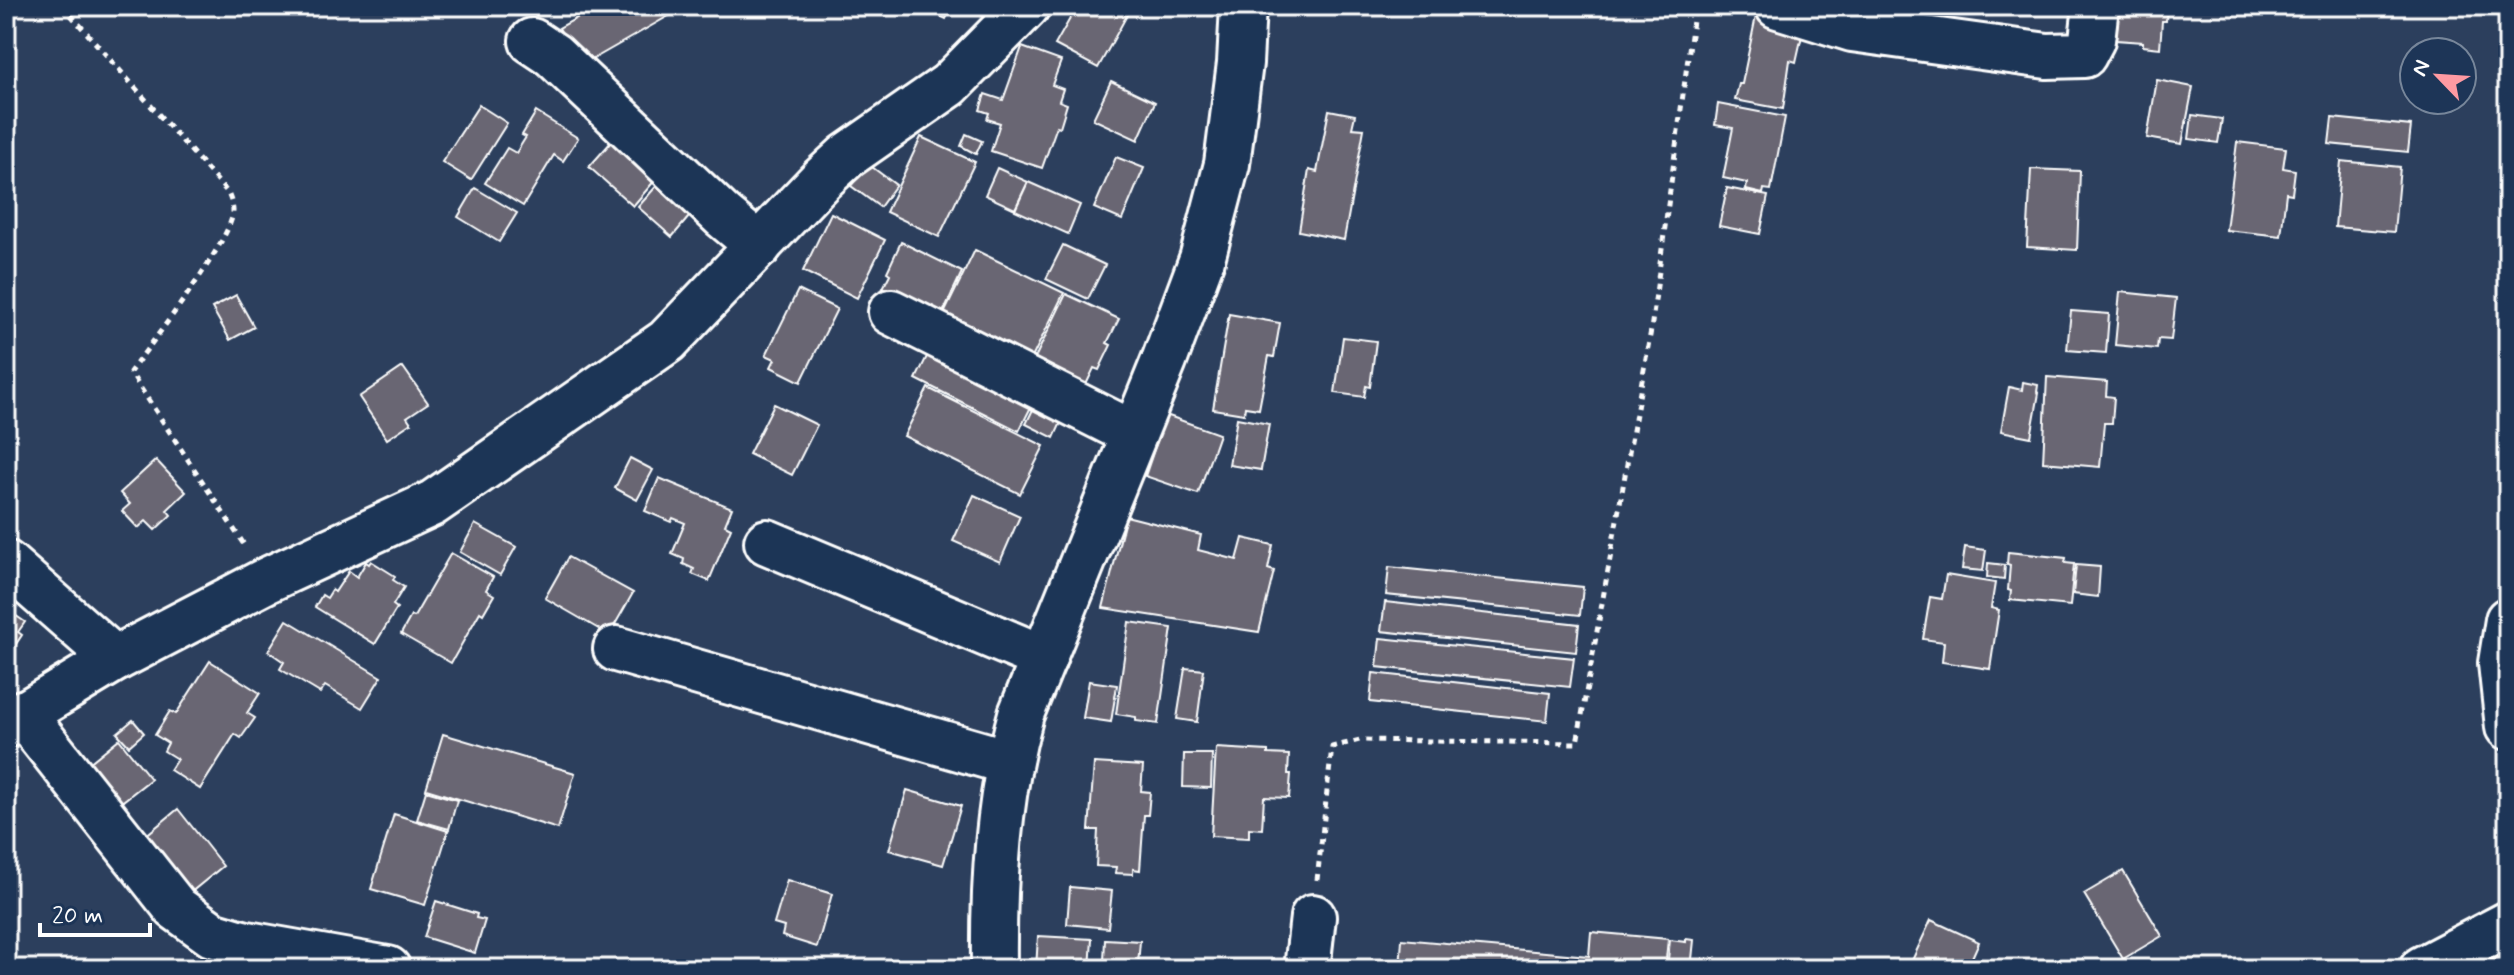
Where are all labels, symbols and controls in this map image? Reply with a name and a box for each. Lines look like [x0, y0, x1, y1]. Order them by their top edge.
north arrow [2398, 36, 2478, 116]
text: N [2406, 56, 2437, 81]
scale bar [40, 887, 150, 937]
text: 20 m [52, 901, 103, 932]

